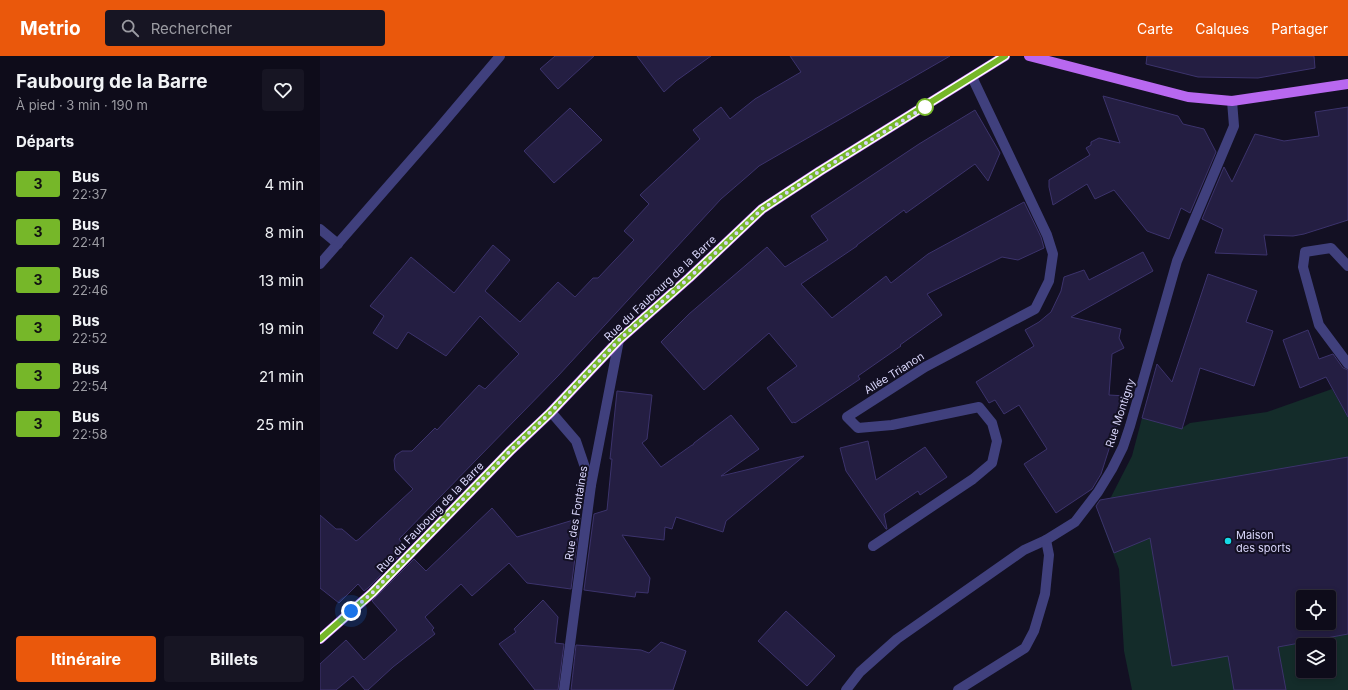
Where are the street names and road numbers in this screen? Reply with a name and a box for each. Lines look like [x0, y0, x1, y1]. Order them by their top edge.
street label: Rue du Faubourg de la Barre [601, 232, 719, 344]
street label: Allée Trianon [861, 349, 927, 397]
street label: Rue Montigny [1102, 377, 1138, 449]
street label: Rue du Faubourg de la Barre [373, 459, 487, 575]
street label: Rue des Fontaines [562, 465, 590, 561]

